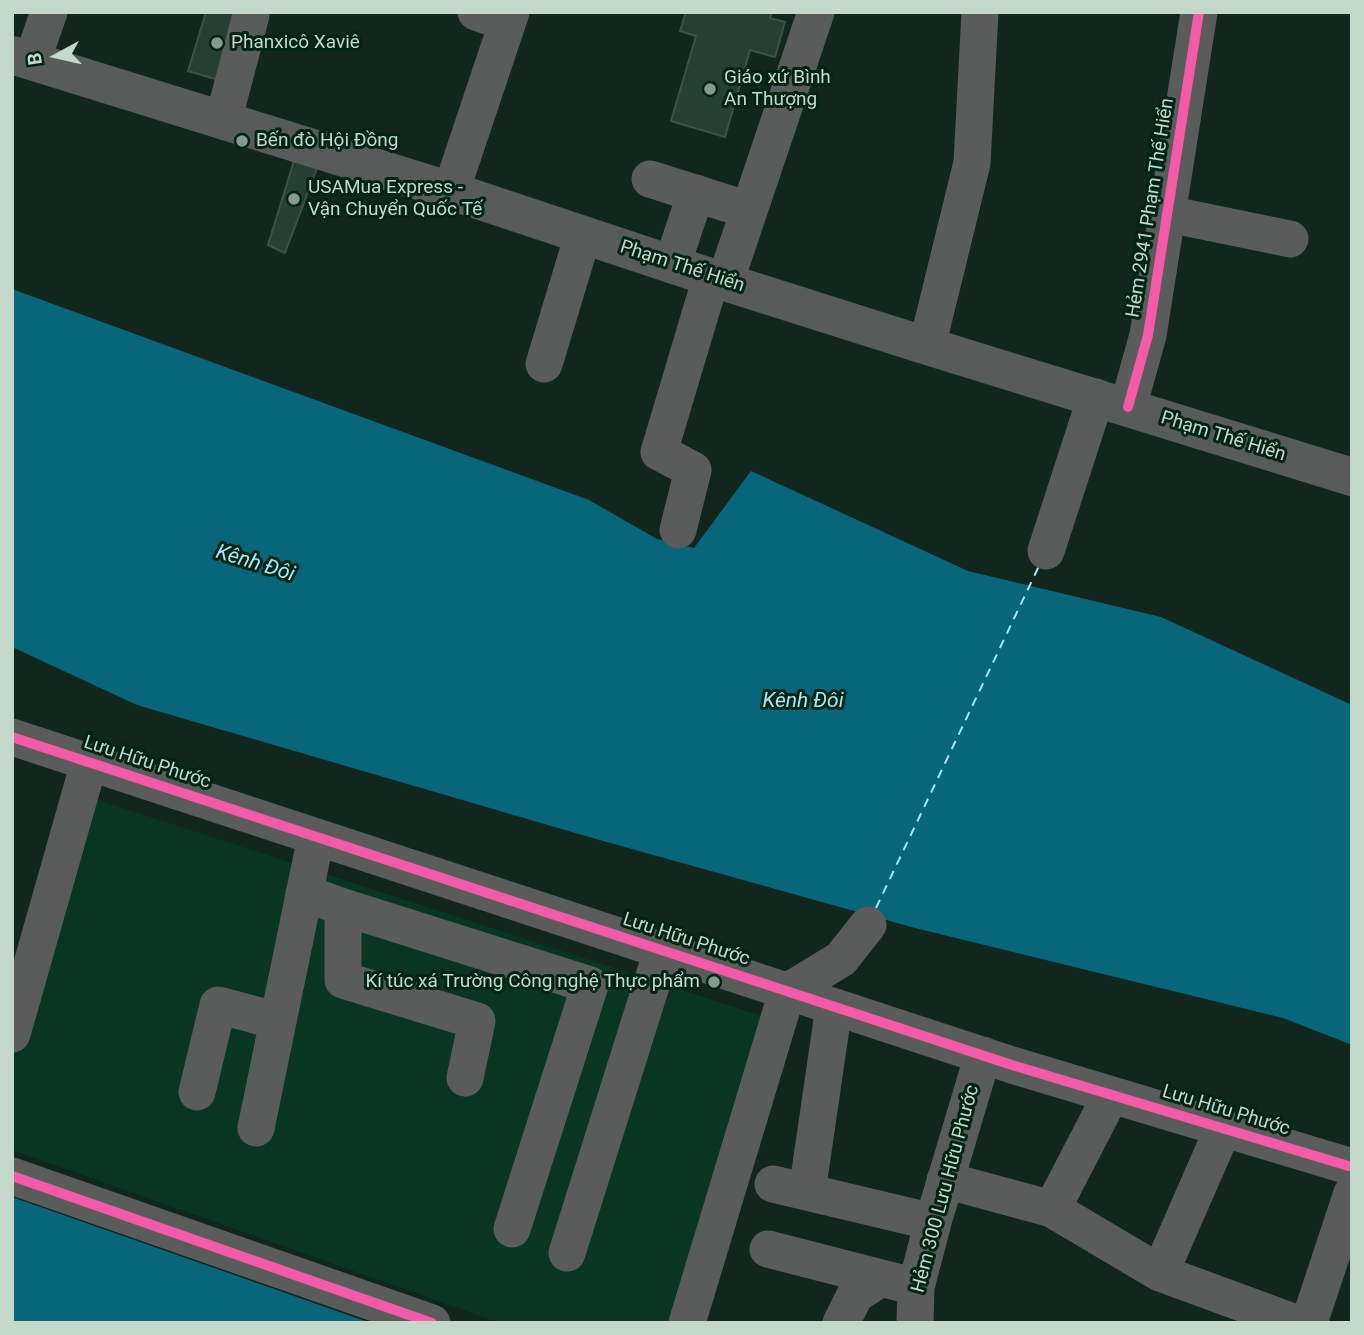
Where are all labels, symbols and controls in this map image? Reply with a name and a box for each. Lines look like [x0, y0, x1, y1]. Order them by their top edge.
north arrow [21, 21, 91, 91]
place label: Phanxicô Xaviê [231, 32, 360, 54]
marker: Phanxicô Xaviê [209, 35, 225, 51]
text: B [22, 51, 47, 67]
place label: Giáo xứ Bình An Thượng [724, 67, 831, 111]
marker: Giáo xứ Bình An Thượng [702, 81, 718, 97]
street label: Hẻm 2941 Phạm Thế Hiển [1122, 97, 1180, 319]
place label: Bến đò Hội Đồng [256, 130, 398, 152]
marker: Bến đò Hội Đồng [234, 133, 250, 149]
place label: USAMua Express - Vận Chuyển Quốc Tế [308, 177, 482, 221]
marker: USAMua Express - Vận Chuyển Quốc Tế [286, 191, 302, 207]
street label: Phạm Thế Hiển [617, 236, 747, 298]
street label: Phạm Thế Hiển [1158, 407, 1288, 467]
water label: Kênh Đôi [212, 540, 298, 588]
water label: Kênh Đôi [762, 689, 844, 715]
street label: Lưu Hữu Phước [81, 732, 213, 794]
street label: Lưu Hữu Phước [620, 909, 752, 971]
place label: Kí túc xá Trường Công nghệ Thực phẩm [365, 971, 700, 993]
marker: Kí túc xá Trường Công nghệ Thực phẩm [706, 974, 722, 990]
street label: Lưu Hữu Phước [1159, 1081, 1293, 1141]
street label: Hẻm 300 Lưu Hữu Phước [907, 1083, 985, 1295]

